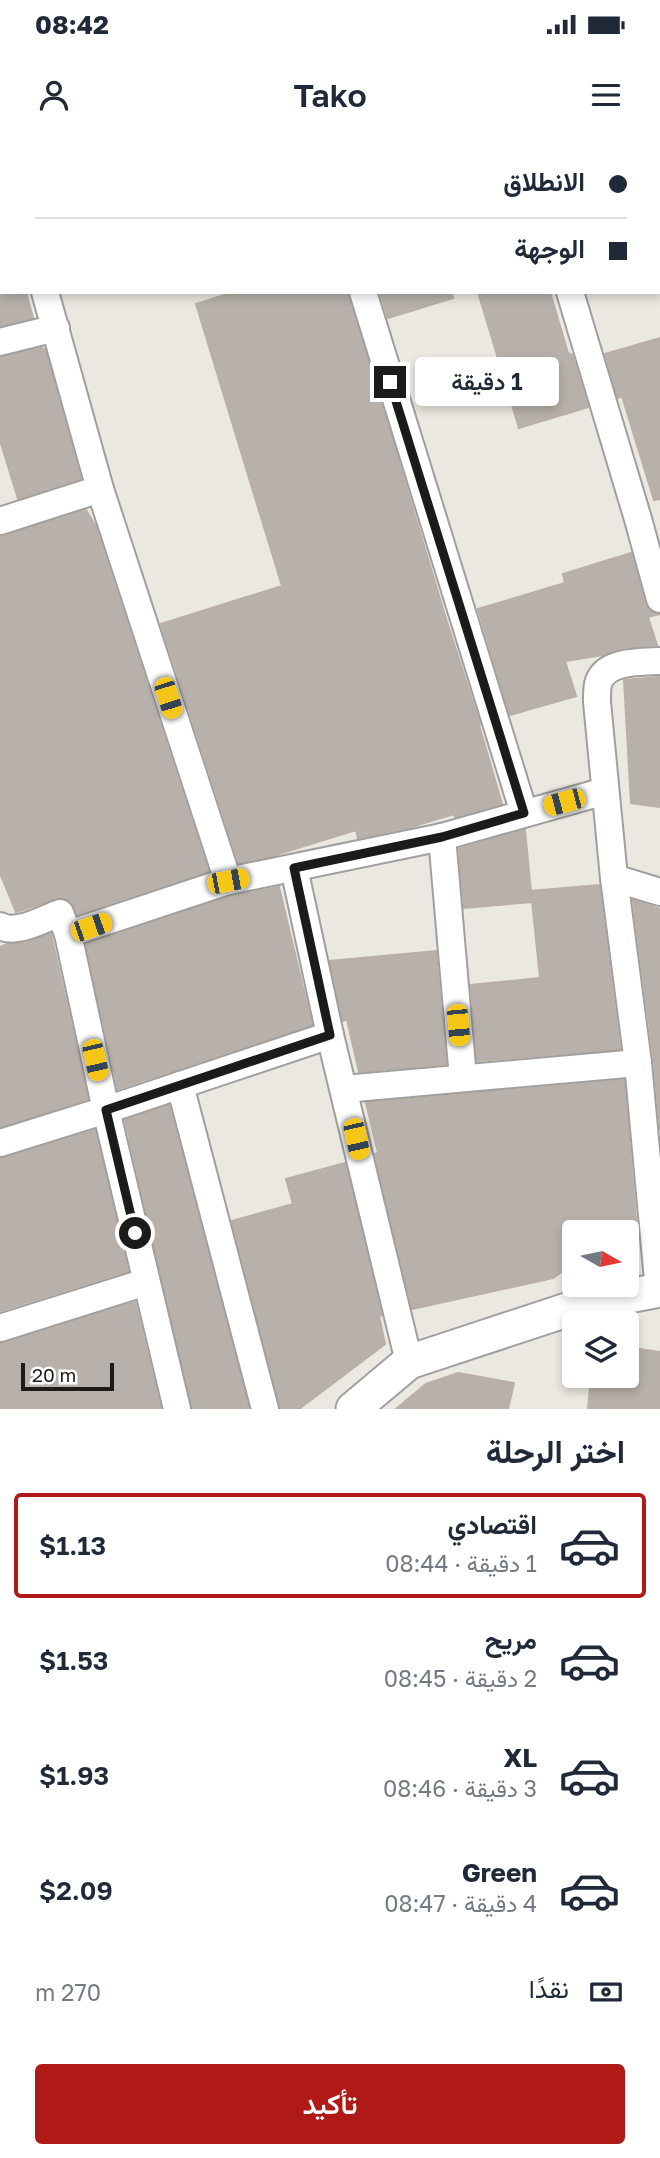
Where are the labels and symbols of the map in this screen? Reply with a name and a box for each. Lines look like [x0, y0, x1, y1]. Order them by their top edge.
callout: 1 دقيقة [414, 358, 558, 406]
route end [374, 366, 406, 398]
car [152, 675, 185, 721]
car [541, 786, 588, 818]
car [206, 867, 251, 895]
car [68, 910, 115, 944]
car [446, 1003, 471, 1047]
car [81, 1037, 110, 1083]
car [342, 1116, 371, 1162]
route start [119, 1217, 151, 1249]
north arrow [562, 1220, 639, 1297]
scale bar [21, 1360, 114, 1392]

